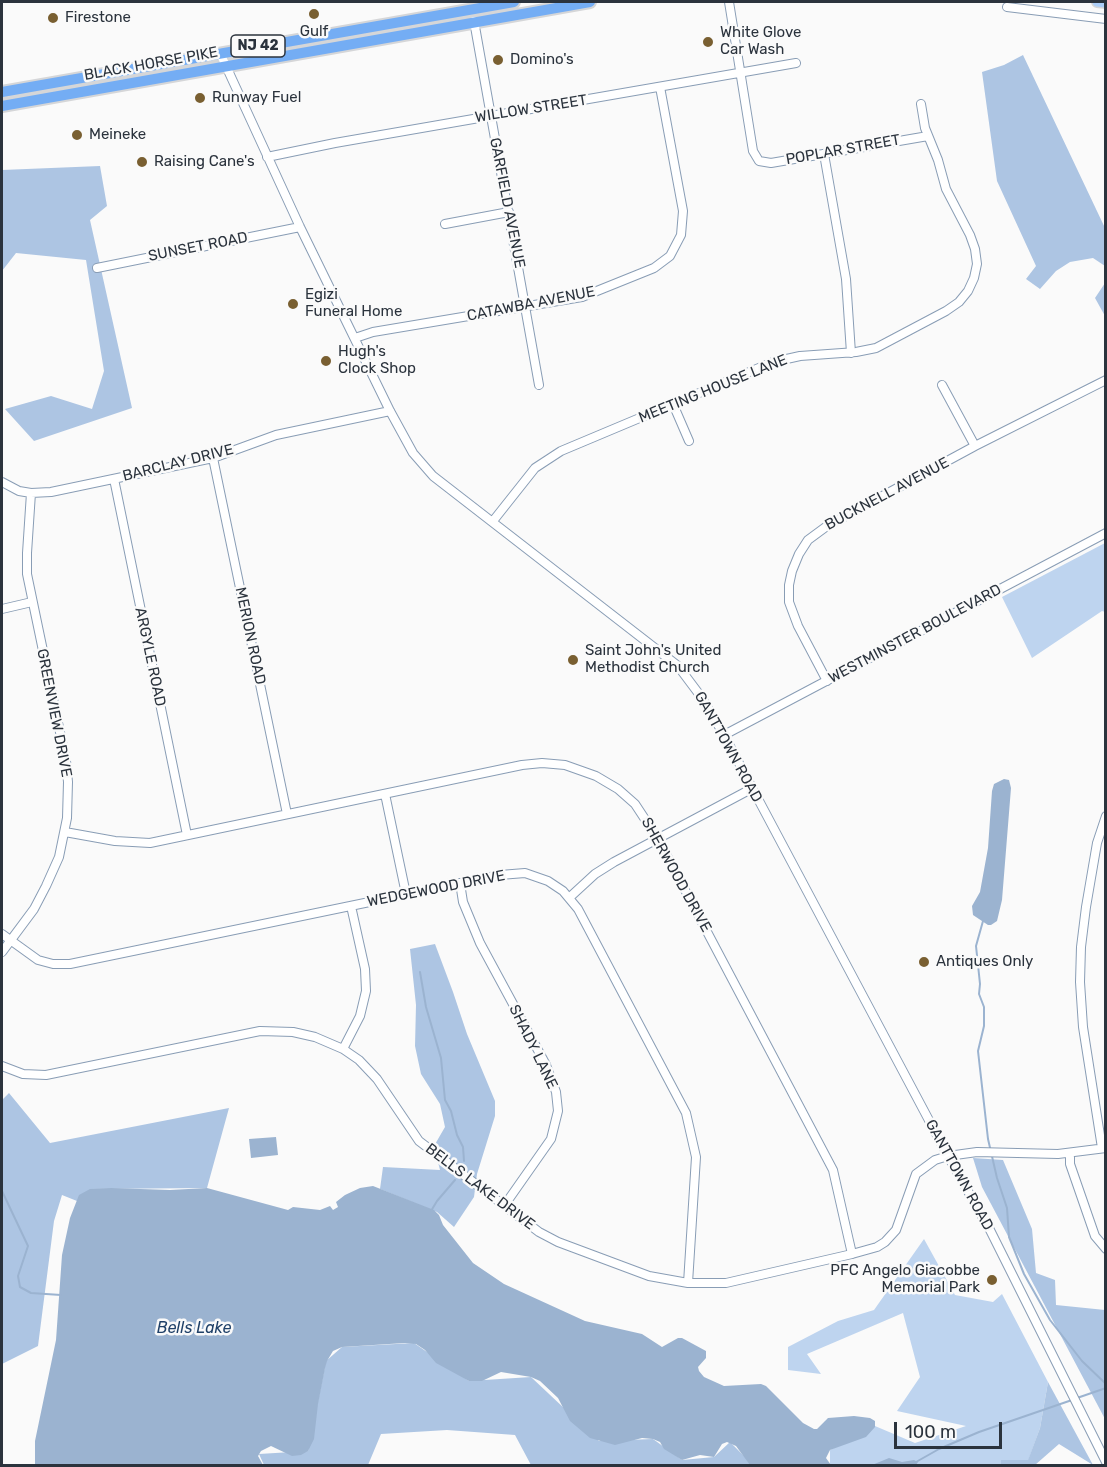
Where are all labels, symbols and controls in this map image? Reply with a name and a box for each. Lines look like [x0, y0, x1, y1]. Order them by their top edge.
marker: Gulf [307, 7, 321, 21]
place label: Firestone [65, 9, 131, 27]
marker: Firestone [46, 11, 60, 25]
place label: Gulf [300, 23, 328, 41]
place label: White Glove Car Wash [720, 24, 801, 59]
road number: NJ 42 [231, 35, 285, 57]
marker: White Glove Car Wash [701, 35, 715, 49]
street label: BLACK HORSE PIKE [83, 43, 219, 85]
place label: Domino's [510, 51, 574, 69]
marker: Domino's [491, 53, 505, 67]
place label: Runway Fuel [212, 89, 301, 107]
marker: Runway Fuel [193, 91, 207, 105]
street label: WILLOW STREET [474, 91, 588, 127]
place label: Meineke [89, 126, 146, 144]
marker: Meineke [70, 128, 84, 142]
street label: POPLAR STREET [784, 131, 902, 169]
street label: GARFIELD AVENUE [486, 136, 528, 270]
place label: Raising Cane's [154, 153, 255, 171]
marker: Raising Cane's [135, 155, 149, 169]
street label: SUNSET ROAD [147, 229, 249, 265]
street label: CATAWBA AVENUE [465, 283, 597, 325]
place label: Egizi Funeral Home [305, 286, 402, 321]
marker: Egizi Funeral Home [286, 297, 300, 311]
place label: Hugh's Clock Shop [338, 343, 416, 378]
street label: MEETING HOUSE LANE [636, 351, 790, 427]
marker: Hugh's Clock Shop [319, 354, 333, 368]
street label: BARCLAY DRIVE [121, 441, 235, 485]
street label: BUCKNELL AVENUE [822, 454, 952, 534]
street label: WESTMINSTER BOULEVARD [825, 581, 1005, 687]
street label: MERION ROAD [231, 586, 269, 686]
street label: ARGYLE ROAD [131, 606, 169, 708]
place label: Saint John's United Methodist Church [585, 642, 721, 677]
street label: GREENVIEW DRIVE [33, 647, 75, 779]
marker: Saint John's United Methodist Church [566, 653, 580, 667]
street label: GANTTOWN ROAD [690, 688, 766, 806]
street label: SHERWOOD DRIVE [637, 815, 715, 935]
street label: WEDGEWOOD DRIVE [366, 867, 506, 911]
place label: Antiques Only [936, 953, 1033, 971]
marker: Antiques Only [917, 955, 931, 969]
street label: SHADY LANE [505, 1002, 561, 1092]
street label: GANTTOWN ROAD [921, 1116, 997, 1234]
street label: BELLS LAKE DRIVE [422, 1140, 538, 1234]
place label: PFC Angelo Giacobbe Memorial Park [830, 1262, 980, 1297]
marker: PFC Angelo Giacobbe Memorial Park [985, 1273, 999, 1287]
water label: Bells Lake [157, 1318, 231, 1338]
scale bar [897, 1410, 1005, 1448]
text: 100 m [905, 1421, 956, 1443]

